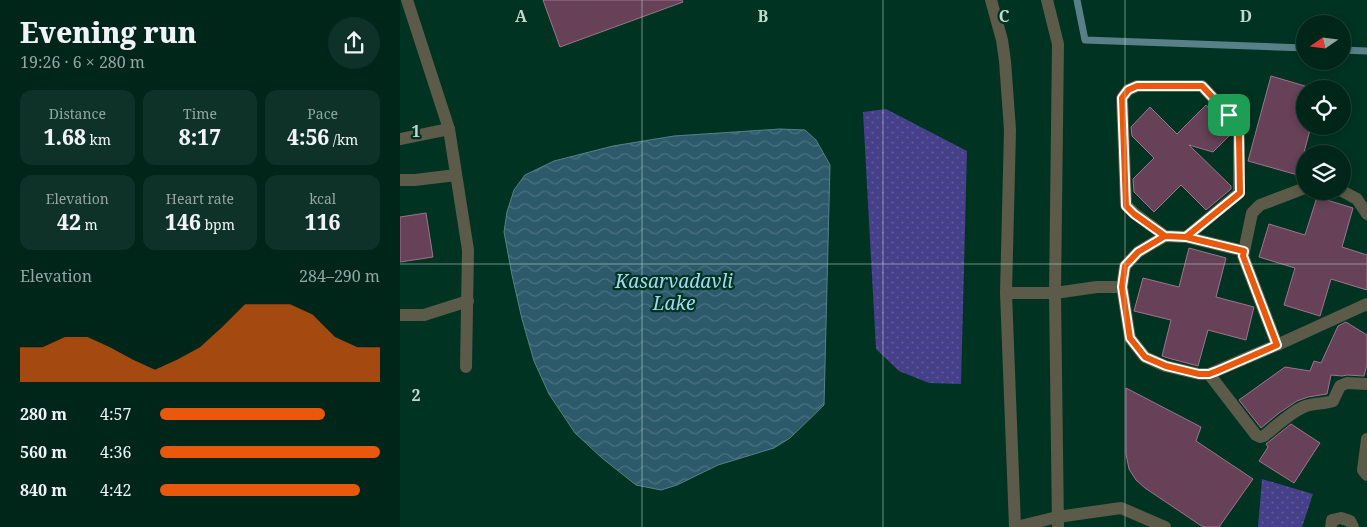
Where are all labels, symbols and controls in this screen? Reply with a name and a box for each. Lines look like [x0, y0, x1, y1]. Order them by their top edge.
text: A [515, 5, 528, 27]
text: B [758, 5, 769, 27]
text: C [999, 5, 1010, 27]
text: D [1240, 5, 1252, 27]
text: Evening run [20, 13, 197, 51]
north arrow [1296, 15, 1351, 70]
map controls [1296, 15, 1351, 200]
button: share [328, 17, 380, 69]
text: 19:26 · 6 × 280 m [20, 51, 145, 73]
button: locate [1296, 80, 1351, 135]
pin [1208, 94, 1250, 136]
icon: arrive [1215, 101, 1243, 129]
text: Distance [49, 104, 106, 123]
text: Time [183, 104, 217, 123]
text: Pace [307, 104, 338, 123]
text: 1 [411, 120, 421, 142]
text: 1.68 [44, 123, 86, 151]
text: 8:17 [179, 123, 221, 151]
text: 4:56 [287, 123, 329, 151]
text: km [86, 130, 111, 149]
text: /km [329, 130, 358, 149]
button: layers [1296, 145, 1351, 200]
text: Elevation [46, 189, 109, 208]
text: Heart rate [166, 189, 234, 208]
text: kcal [309, 189, 336, 208]
text: 42 [57, 208, 81, 236]
text: 146 [165, 208, 201, 236]
text: 116 [305, 208, 341, 236]
text: m [81, 215, 98, 234]
text: bpm [201, 215, 235, 234]
text: Elevation [20, 265, 92, 287]
text: 284–290 m [299, 265, 380, 287]
water label: Kasarvadavli Lake [614, 268, 733, 316]
text: 2 [411, 384, 421, 406]
text: 280 m [20, 403, 67, 425]
text: 4:57 [100, 403, 131, 425]
text: 560 m [20, 441, 67, 463]
text: 4:36 [100, 441, 131, 463]
text: 840 m [20, 479, 67, 501]
text: 4:42 [100, 479, 131, 501]

